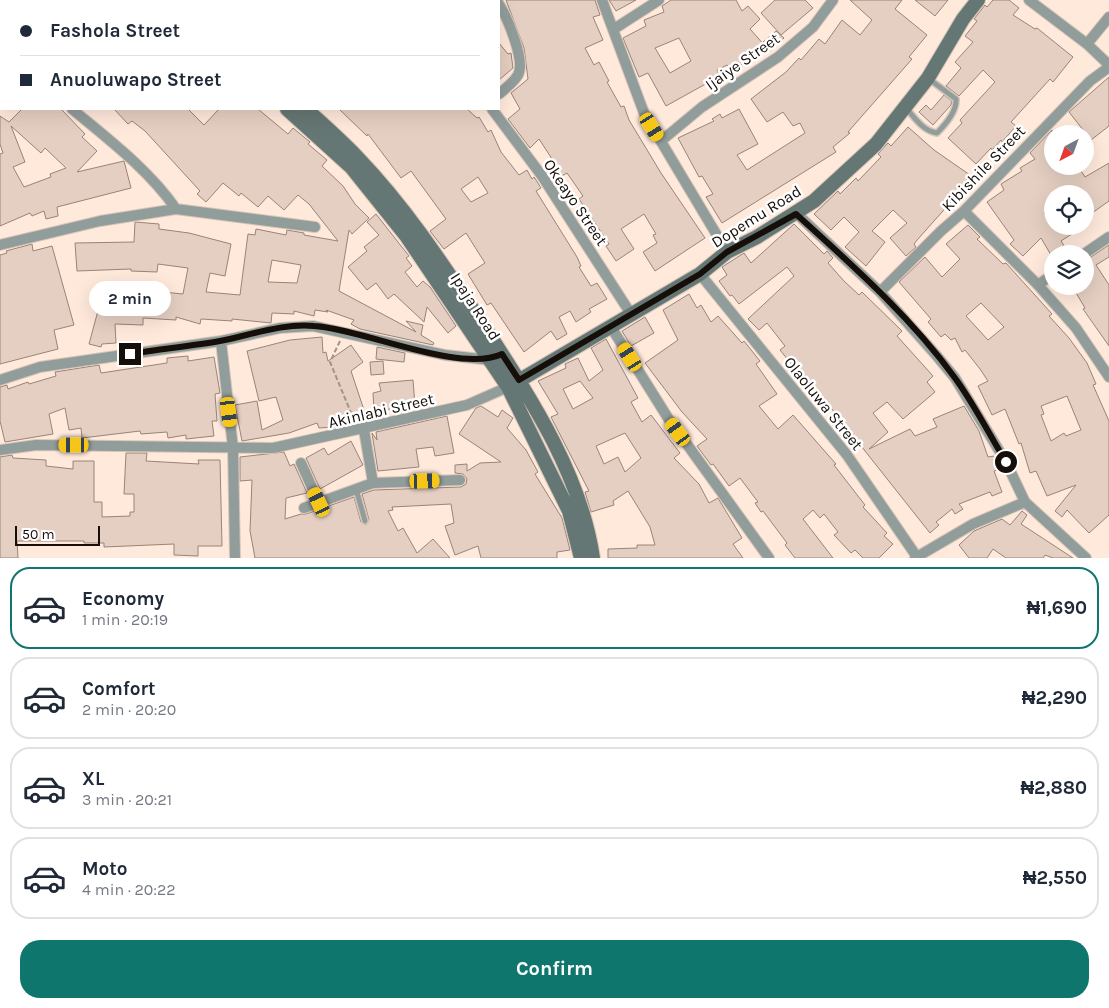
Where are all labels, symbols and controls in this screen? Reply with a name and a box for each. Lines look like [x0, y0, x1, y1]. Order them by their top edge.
text: Fashola Street [50, 20, 180, 42]
street label: Ijaiye Street [701, 29, 783, 94]
text: Anuoluwapo Street [50, 69, 221, 91]
car [637, 110, 666, 144]
street label: Kibishile Street [938, 121, 1029, 215]
north arrow [1044, 125, 1094, 175]
map controls [1044, 125, 1094, 295]
street label: Okeayo Street [540, 155, 611, 249]
street label: Dopemu Road [708, 181, 805, 252]
button: locate [1044, 185, 1094, 235]
button: layers [1044, 245, 1094, 295]
street label: Ipaja Road [447, 269, 505, 344]
callout: 2 min [89, 282, 171, 316]
text: 2 min [108, 289, 152, 308]
car [615, 340, 644, 374]
route end [119, 343, 141, 365]
street label: Olaoluwa Street [780, 353, 867, 454]
street label: Akinlabi Street [326, 389, 436, 432]
car [219, 396, 238, 428]
car [663, 415, 692, 449]
car [59, 438, 89, 453]
route start [995, 451, 1017, 473]
car [409, 473, 440, 489]
car [305, 485, 332, 519]
scale bar [15, 523, 100, 546]
text: 50 m [22, 526, 55, 543]
icon: car [22, 586, 67, 631]
text: Economy [82, 588, 164, 610]
text: ₦1,690 [1027, 597, 1087, 619]
text: 1 min · 20:19 [82, 610, 168, 629]
icon: car [22, 676, 67, 721]
text: Comfort [82, 678, 156, 700]
text: ₦2,290 [1022, 687, 1087, 709]
text: 2 min · 20:20 [82, 700, 176, 719]
icon: car [22, 766, 67, 811]
text: XL [82, 768, 104, 790]
text: ₦2,880 [1020, 777, 1087, 799]
text: 3 min · 20:21 [82, 790, 172, 809]
icon: car [22, 856, 67, 901]
text: Moto [82, 858, 128, 880]
text: ₦2,550 [1023, 867, 1087, 889]
text: 4 min · 20:22 [82, 880, 176, 899]
button: Confirm [20, 940, 1089, 998]

